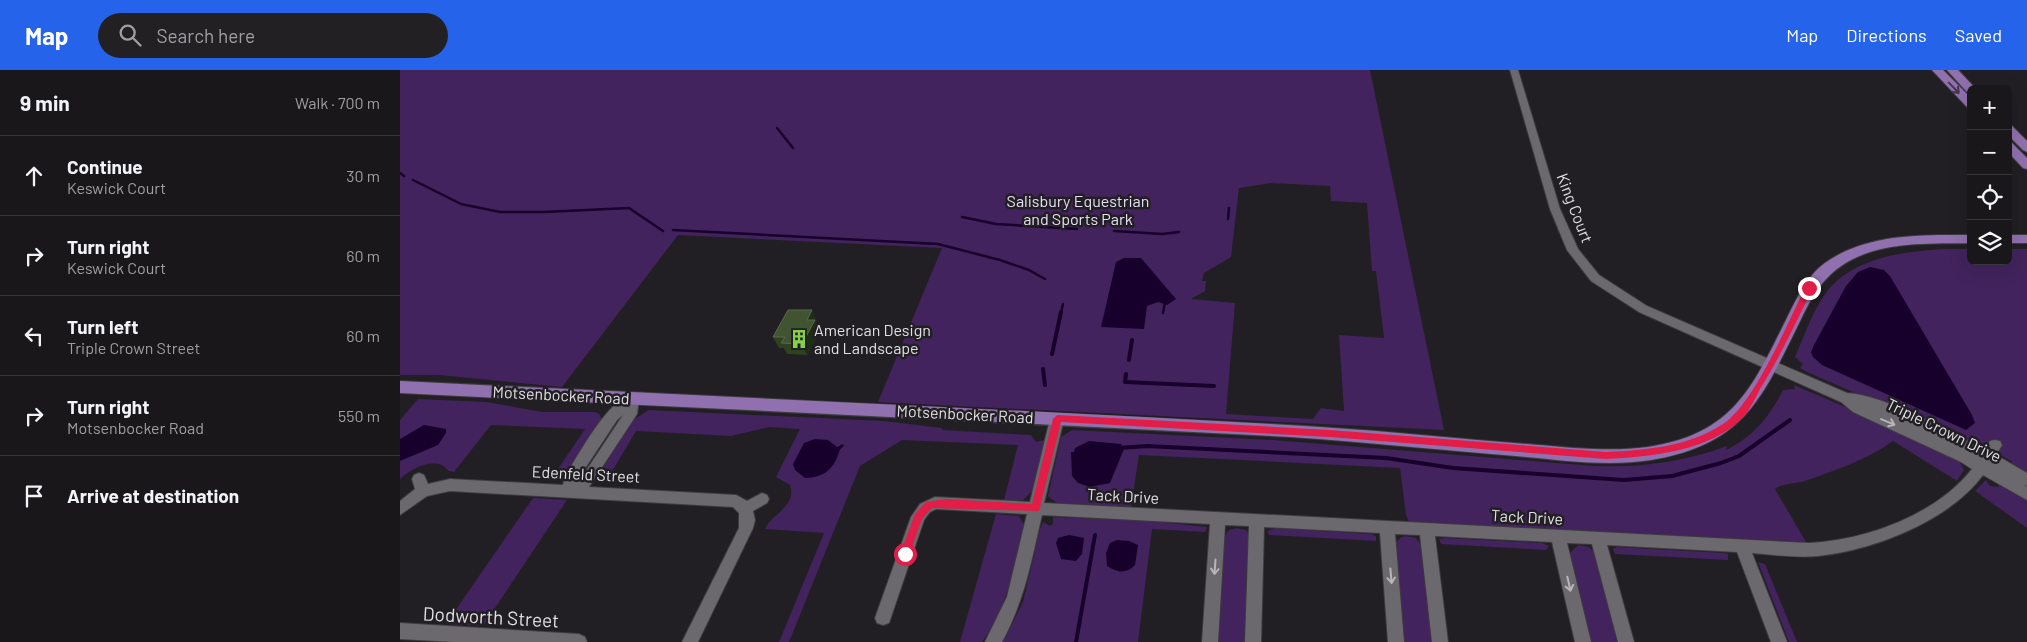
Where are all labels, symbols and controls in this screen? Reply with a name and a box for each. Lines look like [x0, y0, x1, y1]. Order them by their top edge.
search box [98, 13, 448, 58]
text: Map [25, 21, 68, 50]
icon: search [116, 21, 144, 49]
text: Search here [156, 24, 255, 47]
text: Map [1786, 24, 1818, 46]
text: Directions [1846, 24, 1927, 46]
text: Saved [1955, 24, 2002, 46]
one-way arrow [1948, 81, 1960, 94]
map controls [1967, 85, 2012, 265]
button: + [1967, 85, 2012, 130]
text: 9 min [20, 90, 70, 115]
text: Walk · 700 m [295, 93, 380, 112]
button: − [1967, 130, 2012, 175]
text: Continue [67, 155, 143, 178]
icon: ahead [20, 162, 48, 190]
text: 30 m [346, 166, 380, 185]
street label: King Court [1553, 170, 1597, 245]
button: locate [1967, 175, 2012, 220]
text: Keswick Court [67, 178, 166, 197]
park label: Salisbury Equestrian and Sports Park [1007, 191, 1149, 228]
button: layers [1967, 220, 2012, 265]
text: Turn right [67, 235, 149, 258]
icon: right [20, 242, 48, 270]
text: 60 m [346, 246, 380, 265]
text: Keswick Court [67, 258, 166, 277]
route end [1798, 277, 1821, 300]
text: Turn left [67, 315, 138, 338]
place label: American Design and Landscape [814, 320, 931, 357]
icon: left [20, 322, 48, 350]
text: 60 m [346, 326, 380, 345]
building icon: American Design and Landscape [788, 328, 810, 350]
text: Triple Crown Street [67, 338, 200, 357]
street label: Motsenbocker Road [492, 381, 630, 408]
street label: Triple Crown Drive [1884, 394, 2005, 466]
text: Turn right [67, 395, 149, 418]
street label: Motsenbocker Road [896, 400, 1034, 427]
icon: right [20, 402, 48, 430]
text: 550 m [338, 406, 380, 425]
one-way arrow [1880, 417, 1895, 427]
text: Motsenbocker Road [67, 418, 204, 437]
street label: Edenfeld Street [531, 461, 641, 486]
icon: arrive [20, 482, 48, 510]
text: Arrive at destination [67, 484, 239, 507]
street label: Tack Drive [1086, 484, 1160, 507]
street label: Tack Drive [1490, 505, 1564, 528]
route start [894, 543, 917, 566]
one-way arrow [1210, 558, 1219, 574]
one-way arrow [1386, 568, 1396, 584]
one-way arrow [1565, 575, 1574, 591]
street label: Dodworth Street [422, 601, 560, 632]

